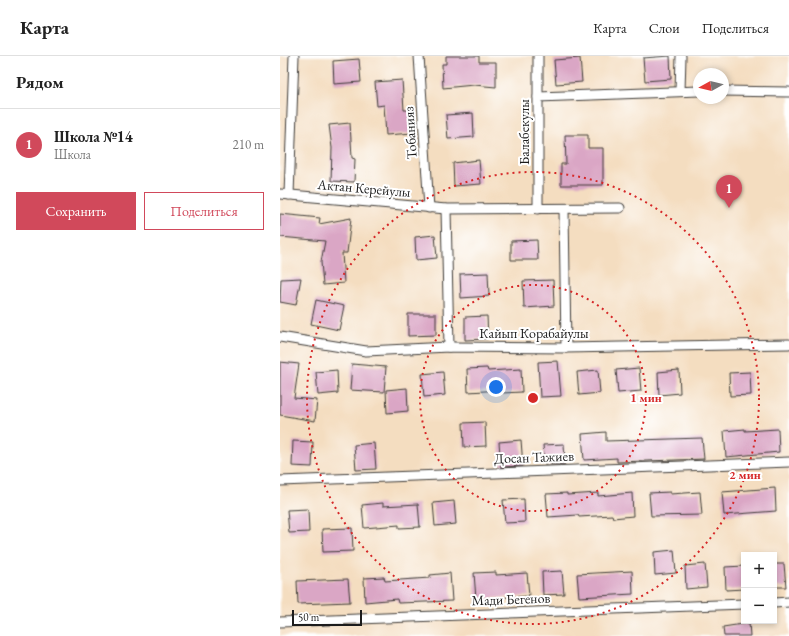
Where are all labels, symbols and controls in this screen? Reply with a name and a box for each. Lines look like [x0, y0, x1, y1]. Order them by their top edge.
text: Карта [20, 15, 69, 40]
text: Карта [593, 19, 627, 37]
text: Слои [649, 19, 680, 37]
text: Поделиться [702, 19, 769, 37]
north arrow [693, 68, 729, 104]
text: Рядом [16, 71, 64, 93]
street label: Балабекулы [515, 99, 533, 165]
street label: Тобанияз [399, 106, 421, 160]
text: Школа №14 [54, 127, 133, 146]
text: 1 [26, 136, 32, 153]
text: 210 m [233, 136, 264, 153]
text: Школа [54, 146, 91, 163]
street label: Актан Керейулы [316, 175, 412, 201]
pin: 1 [716, 175, 742, 208]
button: Сохранить [16, 192, 136, 230]
button: Поделиться [144, 192, 264, 230]
street label: Кайып Корабайулы [479, 324, 589, 342]
your location [486, 377, 506, 397]
text: 1 мин [630, 390, 662, 406]
centre of rings [526, 391, 540, 405]
street label: Досан Тажиев [494, 447, 574, 467]
text: 2 мин [729, 467, 761, 483]
map controls [741, 552, 777, 624]
button: + [741, 552, 777, 588]
button: − [741, 588, 777, 624]
street label: Мади Бегенов [471, 589, 551, 609]
scale bar [292, 608, 362, 627]
text: 50 m [298, 610, 319, 624]

